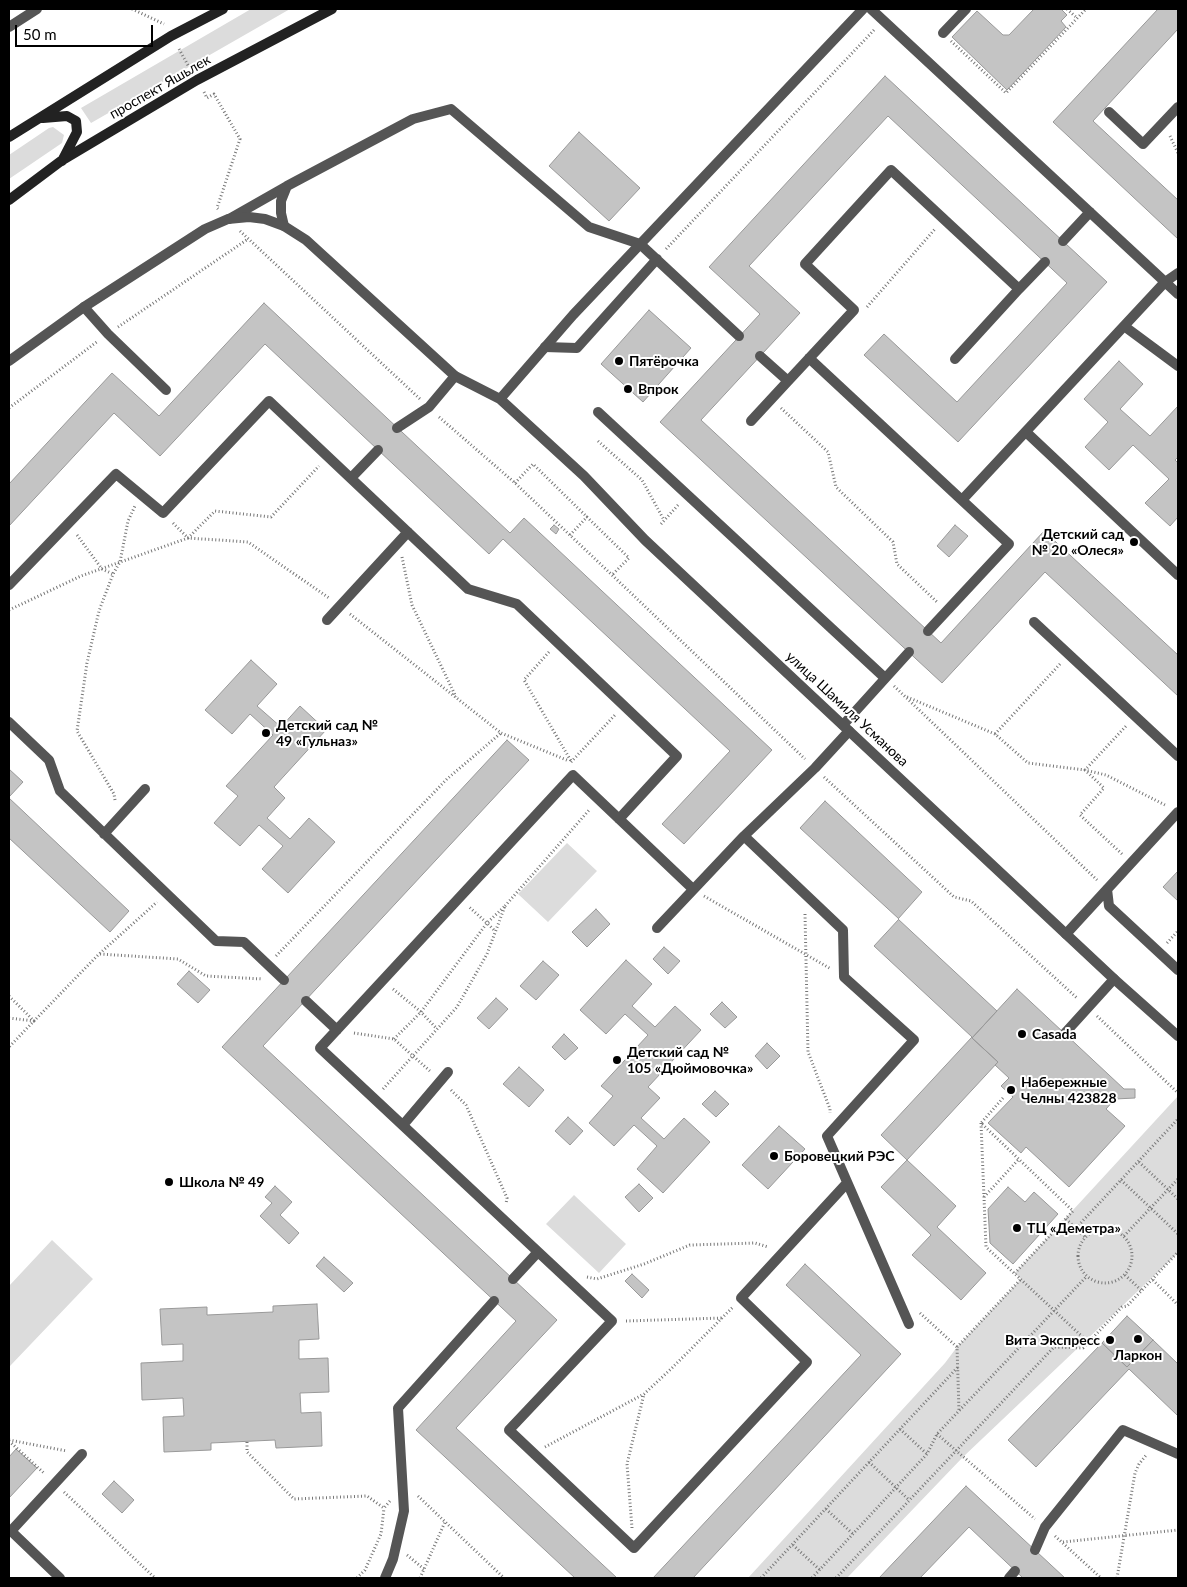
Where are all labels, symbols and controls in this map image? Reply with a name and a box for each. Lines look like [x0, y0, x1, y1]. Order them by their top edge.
scale bar [18, 15, 155, 47]
text: 50 m [23, 25, 57, 43]
street label: проспект Яшьлек [107, 51, 213, 123]
place label: Пятёрочка [629, 353, 699, 369]
marker: Пятёрочка [613, 355, 625, 367]
place label: Впрок [638, 381, 679, 397]
marker: Впрок [622, 383, 634, 395]
place label: Детский сад № 20 «Олеся» [1031, 526, 1124, 558]
marker: Детский сад № 20 «Олеся» [1128, 536, 1140, 548]
street label: улица Шамиля Усманова [782, 648, 912, 770]
place label: Детский сад № 49 «Гульназ» [276, 717, 378, 750]
marker: Детский сад № 49 «Гульназ» [260, 727, 272, 739]
place label: Casada [1032, 1026, 1077, 1042]
marker: Casada [1016, 1028, 1028, 1040]
place label: Детский сад № 105 «Дюймовочка» [627, 1044, 753, 1076]
marker: Детский сад № 105 «Дюймовочка» [611, 1054, 623, 1066]
place label: Набережные Челны 423828 [1021, 1074, 1117, 1106]
marker: Набережные Челны 423828 [1005, 1084, 1017, 1096]
place label: Боровецкий РЭС [784, 1148, 895, 1164]
marker: Боровецкий РЭС [768, 1150, 780, 1162]
place label: Школа № 49 [179, 1174, 264, 1190]
marker: Школа № 49 [163, 1176, 175, 1188]
place label: ТЦ «Деметра» [1027, 1220, 1121, 1236]
marker: ТЦ «Деметра» [1011, 1222, 1023, 1234]
place label: Вита Экспресс [1005, 1332, 1100, 1348]
marker: Ларкон [1132, 1333, 1144, 1345]
marker: Вита Экспресс [1104, 1334, 1116, 1346]
place label: Ларкон [1114, 1347, 1162, 1363]

